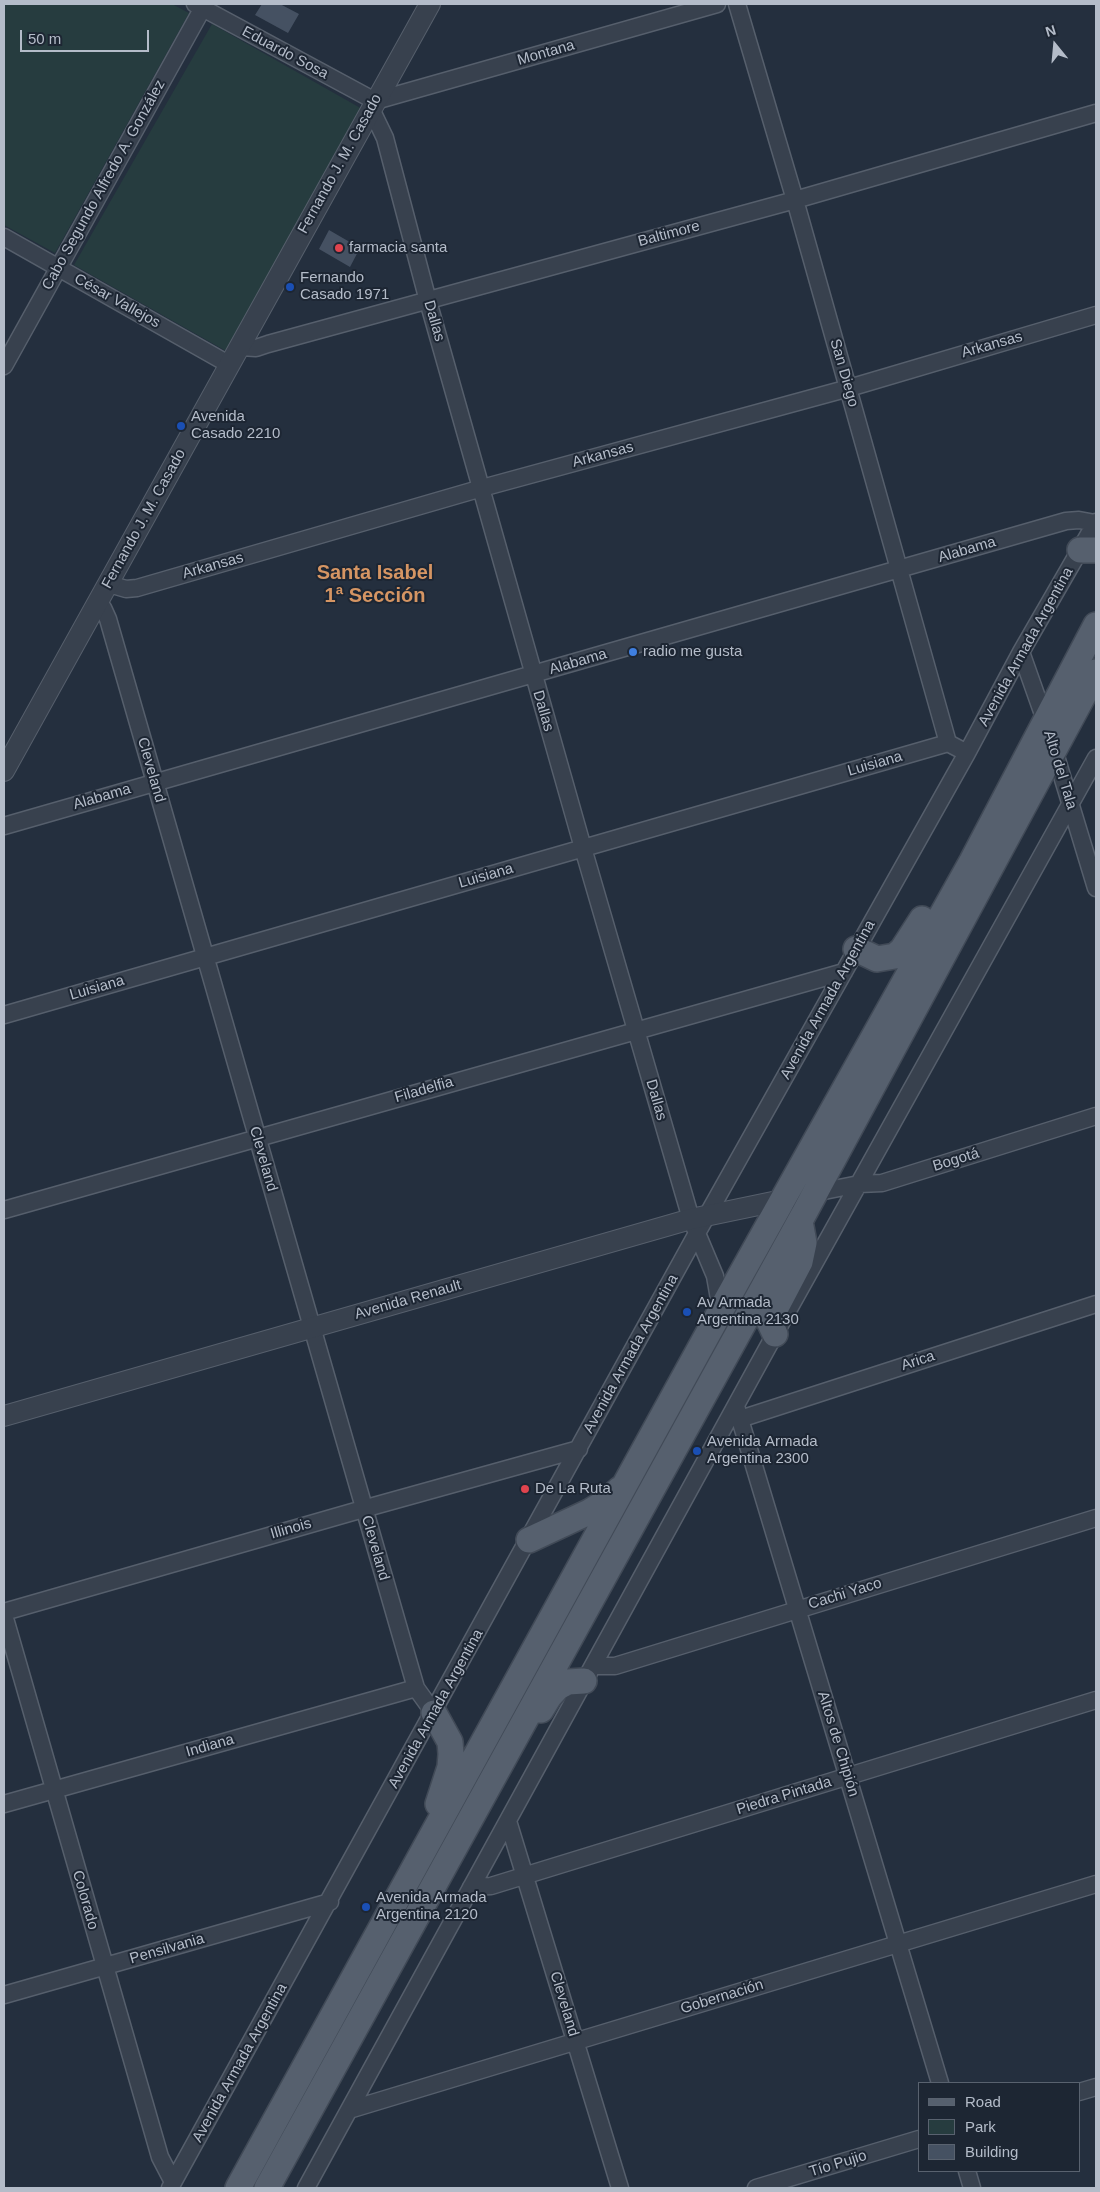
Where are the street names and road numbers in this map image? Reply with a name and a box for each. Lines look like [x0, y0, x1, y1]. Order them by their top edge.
street label: Eduardo Sosa [239, 23, 331, 83]
street label: Montana [515, 36, 577, 70]
street label: Cabo Segundo Alfredo A. González [39, 77, 169, 293]
street label: Fernando J. M. Casado [294, 91, 386, 237]
street label: Baltimore [636, 217, 702, 251]
street label: César Vallejos [71, 270, 163, 332]
street label: Dallas [420, 298, 448, 344]
street label: Arkansas [959, 328, 1025, 362]
street label: San Diego [826, 337, 862, 409]
street label: Arkansas [570, 438, 636, 472]
street label: Fernando J. M. Casado [98, 446, 190, 592]
street label: Alabama [936, 533, 998, 567]
street label: Arkansas [180, 549, 246, 583]
street label: Avenida Armada Argentina [975, 564, 1077, 730]
street label: Alabama [547, 645, 609, 679]
street label: Dallas [529, 688, 557, 734]
street label: Alto del Tala [1039, 728, 1081, 812]
street label: Cleveland [133, 735, 169, 805]
street label: Luisiana [846, 748, 904, 780]
street label: Alabama [71, 780, 133, 814]
street label: Luisiana [457, 860, 515, 892]
street label: Avenida Armada Argentina [777, 917, 879, 1083]
street label: Luisiana [68, 972, 126, 1004]
street label: Filadelfia [393, 1073, 455, 1107]
street label: Dallas [642, 1077, 670, 1123]
street label: Cleveland [245, 1124, 281, 1194]
street label: Bogotá [931, 1144, 981, 1176]
street label: Avenida Armada Argentina [580, 1271, 682, 1437]
street label: Avenida Renault [353, 1276, 463, 1324]
street label: Arica [899, 1347, 937, 1375]
street label: Cleveland [357, 1513, 393, 1583]
street label: Illinois [268, 1515, 314, 1543]
street label: Cachi Yaco [806, 1574, 884, 1614]
street label: Avenida Armada Argentina [385, 1626, 487, 1792]
street label: Altos de Chipión [813, 1689, 863, 1799]
street label: Indiana [184, 1731, 236, 1761]
street label: Piedra Pintada [734, 1773, 834, 1819]
street label: Colorado [68, 1868, 102, 1932]
street label: Pensilvania [128, 1930, 206, 1968]
street label: Cleveland [546, 1969, 582, 2039]
street label: Gobernación [678, 1976, 766, 2018]
street label: Avenida Armada Argentina [189, 1980, 291, 2146]
street label: Tío Pujio [807, 2147, 869, 2181]

